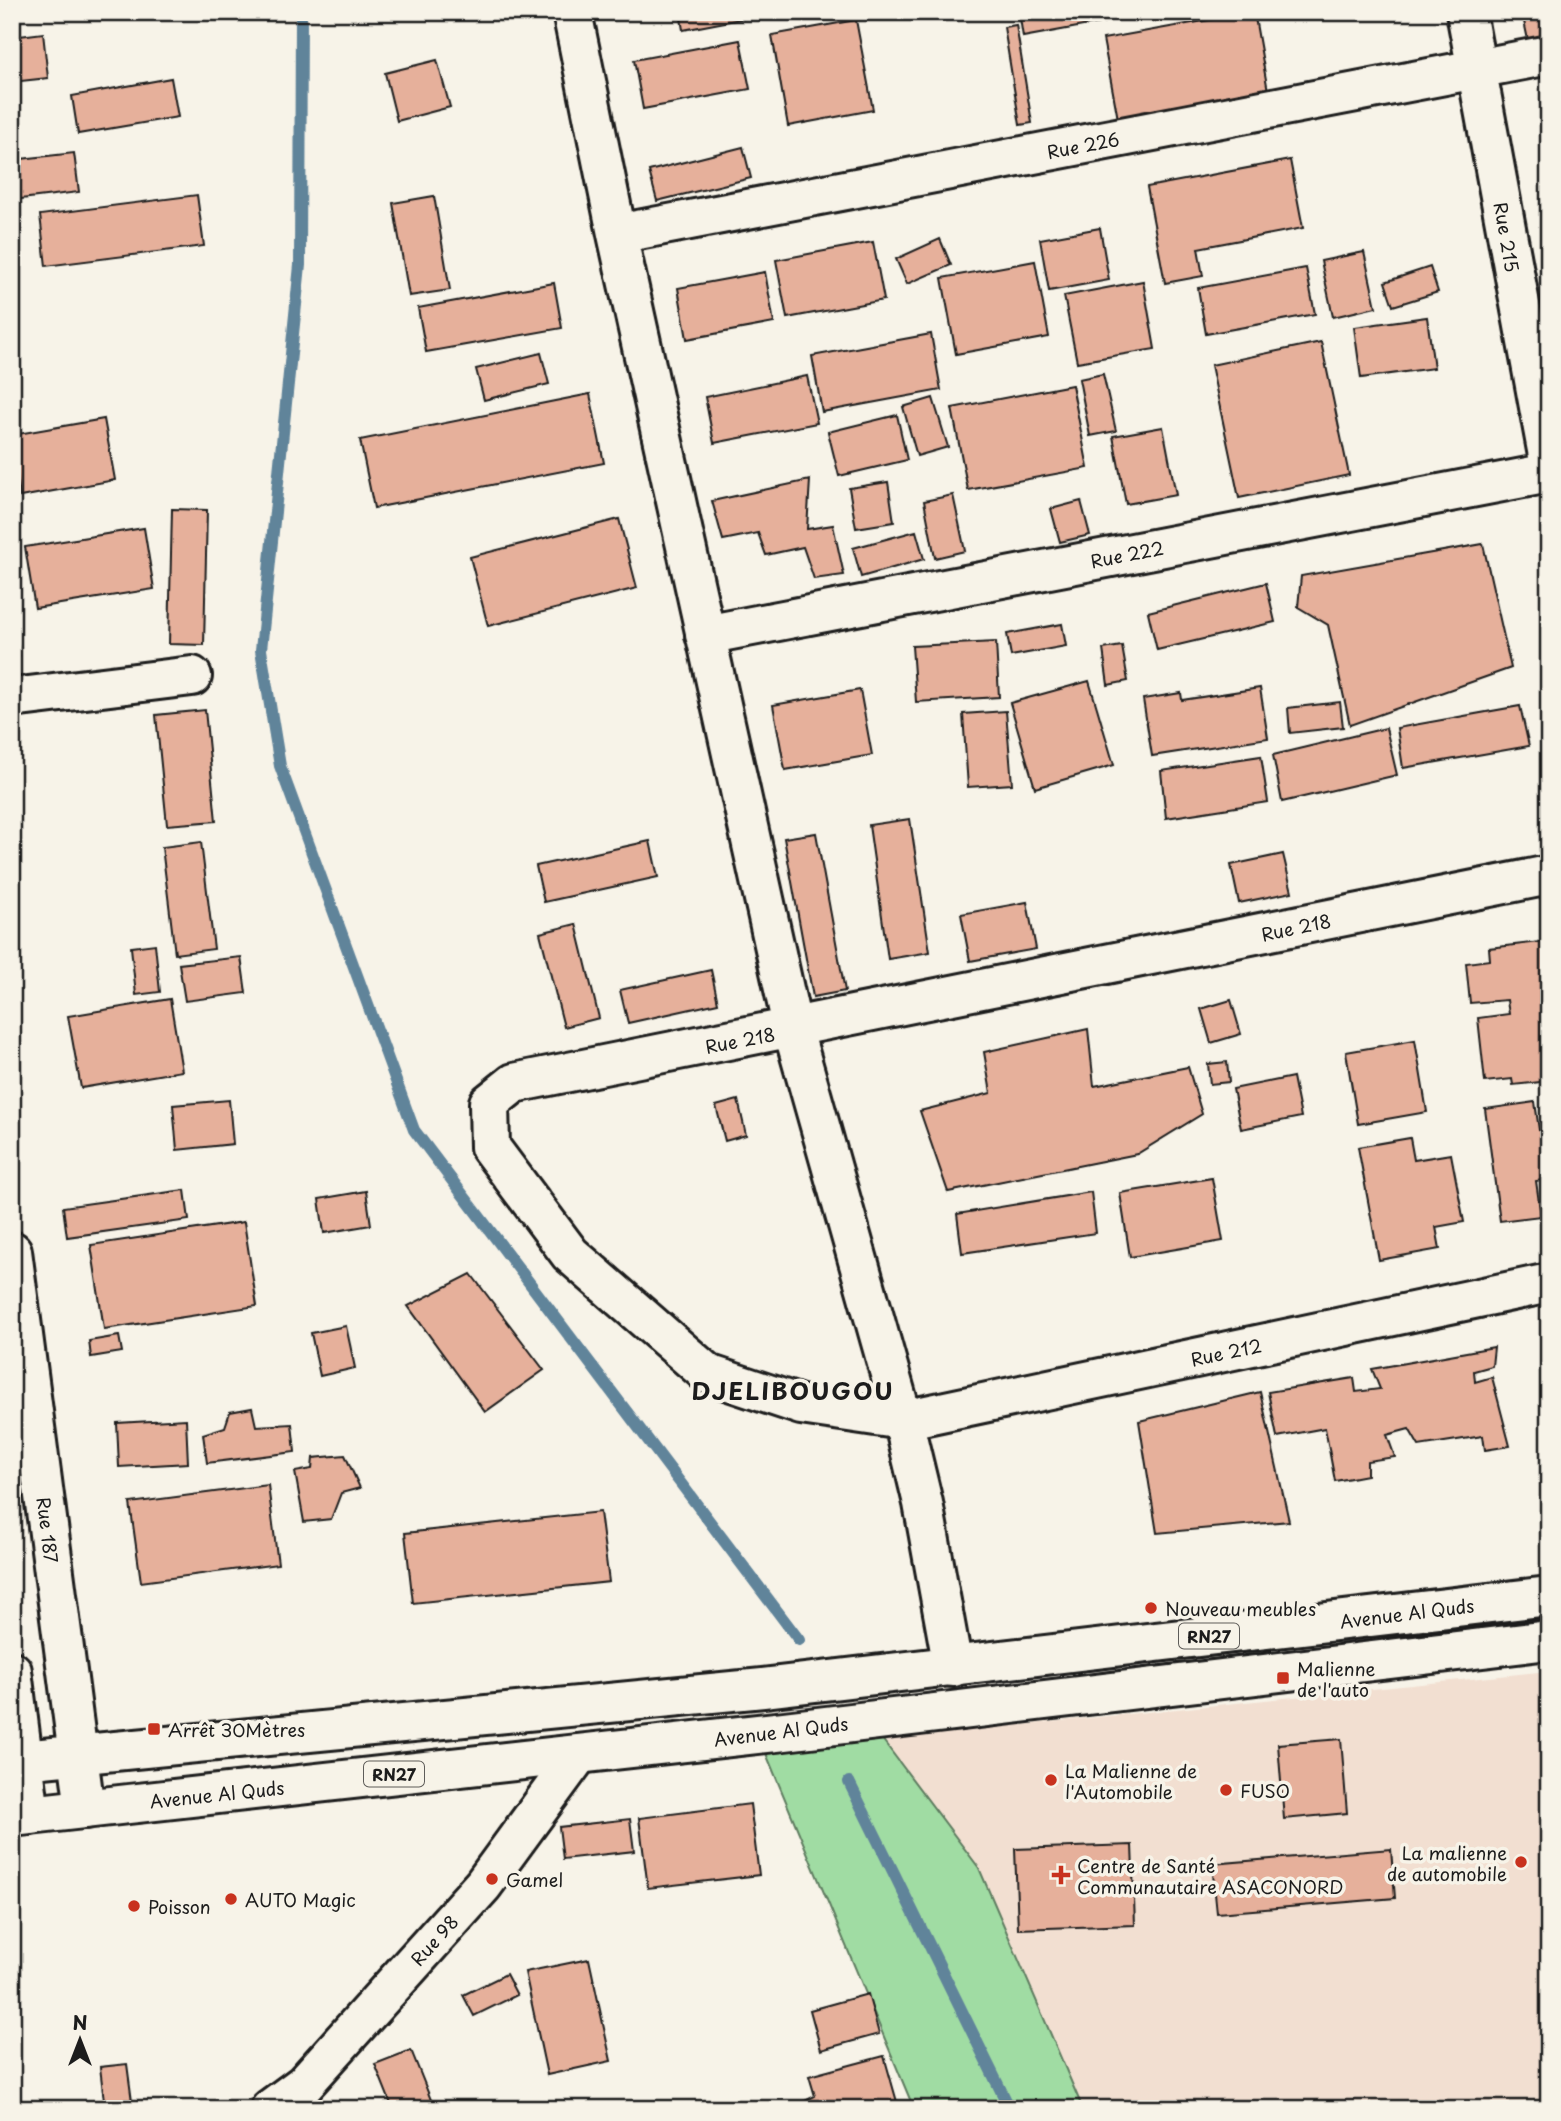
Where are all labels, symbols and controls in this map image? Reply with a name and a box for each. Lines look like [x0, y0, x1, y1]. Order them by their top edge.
street label: Rue 226 [1045, 125, 1121, 165]
street label: Rue 215 [1488, 200, 1526, 274]
street label: Rue 222 [1088, 534, 1166, 574]
street label: Rue 218 [1259, 906, 1333, 948]
street label: Rue 218 [703, 1020, 777, 1060]
street label: Rue 212 [1188, 1331, 1264, 1373]
district label: DJELIBOUGOU [691, 1372, 895, 1408]
street label: Rue 187 [31, 1495, 65, 1565]
street label: Avenue Al Quds [1338, 1591, 1476, 1635]
place label: Nouveau meubles [1165, 1595, 1316, 1622]
marker: Nouveau meubles [1143, 1600, 1159, 1616]
road number: RN27 [1179, 1624, 1239, 1648]
place label: Malienne de l'auto [1297, 1655, 1375, 1703]
marker: Malienne de l'auto [1275, 1670, 1291, 1686]
street label: Avenue Al Quds [712, 1709, 850, 1753]
place label: Arrêt 30Mètres [168, 1716, 305, 1743]
marker: Arrêt 30Mètres [146, 1721, 162, 1737]
place label: La Malienne de l'Automobile [1065, 1757, 1197, 1805]
road number: RN27 [364, 1762, 424, 1786]
marker: La Malienne de l'Automobile [1043, 1772, 1059, 1788]
street label: Avenue Al Quds [148, 1774, 286, 1814]
place label: FUSO [1240, 1777, 1290, 1804]
marker: FUSO [1218, 1782, 1234, 1798]
place label: La malienne de automobile [1387, 1839, 1507, 1887]
place label: Centre de Santé Communautaire ASACONORD [1077, 1852, 1344, 1900]
marker: La malienne de automobile [1513, 1854, 1529, 1870]
marker: Centre de Santé Communautaire ASACONORD [1051, 1865, 1071, 1885]
place label: Gamel [506, 1866, 563, 1893]
marker: Gamel [484, 1871, 500, 1887]
place label: AUTO Magic [245, 1886, 356, 1913]
marker: AUTO Magic [223, 1891, 239, 1907]
place label: Poisson [148, 1893, 211, 1920]
marker: Poisson [126, 1898, 142, 1914]
street label: Rue 98 [404, 1909, 464, 1971]
north arrow [46, 2006, 116, 2076]
text: N [72, 2008, 88, 2036]

